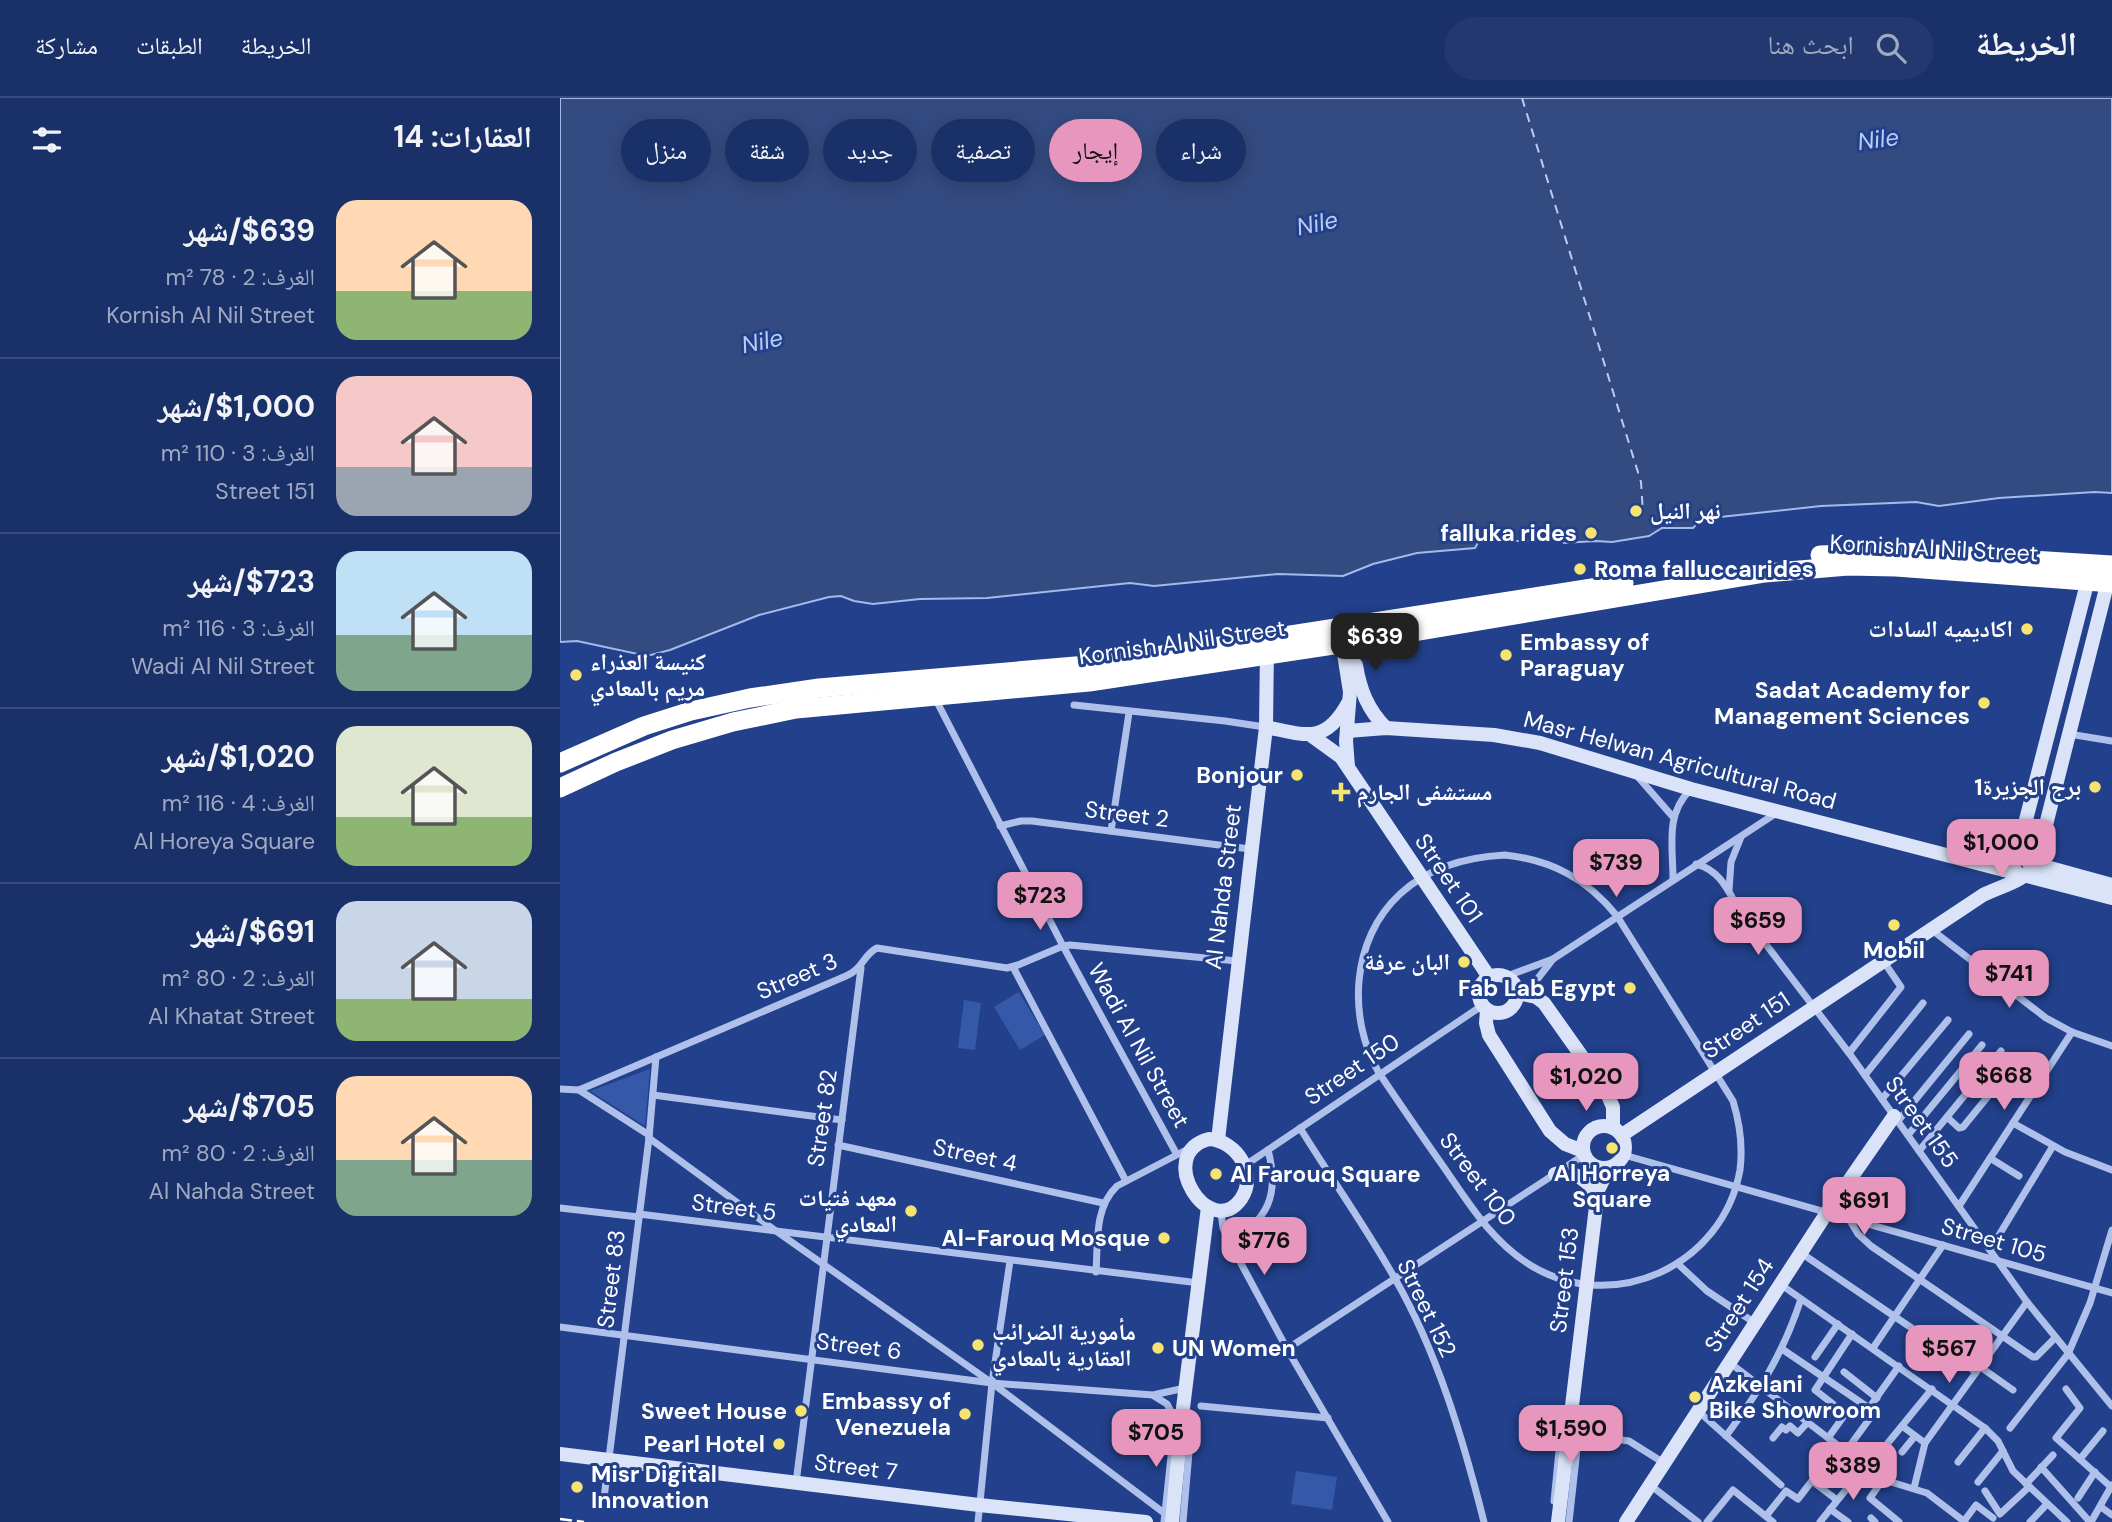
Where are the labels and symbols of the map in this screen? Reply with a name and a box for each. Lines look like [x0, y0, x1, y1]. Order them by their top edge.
water label: Nile [1855, 121, 1901, 157]
water label: Nile [1294, 204, 1340, 242]
water label: Nile [739, 322, 785, 360]
place label: نهر النيل [1650, 496, 1721, 526]
marker: نهر النيل [1628, 503, 1644, 519]
place label: falluka rides [1440, 518, 1577, 548]
marker: falluka rides [1583, 525, 1599, 541]
street label: Kornish Al Nil Street [1829, 528, 2039, 568]
place label: Roma fallucca rides [1594, 554, 1814, 584]
marker: Roma fallucca rides [1572, 561, 1588, 577]
street label: Kornish Al Nil Street [1077, 613, 1287, 671]
pin: $639 [1334, 614, 1416, 673]
place label: اكاديميه السادات [1869, 614, 2013, 644]
marker: اكاديميه السادات [2019, 621, 2035, 637]
place label: Embassy of Paraguay [1520, 627, 1649, 683]
place label: كنيسة العذراء مريم بالمعادي [590, 647, 706, 707]
marker: Embassy of Paraguay [1498, 647, 1514, 663]
marker: كنيسة العذراء مريم بالمعادي [568, 667, 584, 683]
place label: Sadat Academy for Management Sciences [1714, 675, 1970, 731]
marker: Sadat Academy for Management Sciences [1976, 695, 1992, 711]
street label: Masr Helwan Agricultural Road [1520, 704, 1840, 816]
place label: Bonjour [1196, 760, 1283, 790]
marker: Bonjour [1289, 767, 1305, 783]
place label: برج الجزيرة1 [1974, 772, 2081, 802]
place label: مستشفى الجارم [1357, 777, 1492, 808]
marker: برج الجزيرة1 [2087, 779, 2103, 795]
marker: مستشفى الجارم [1331, 782, 1351, 802]
street label: Street 2 [1083, 794, 1171, 834]
street label: Al Nahda Street [1198, 803, 1248, 971]
pin: $1,000 [1944, 820, 2058, 879]
street label: Street 101 [1408, 828, 1490, 928]
pin: $739 [1575, 840, 1657, 899]
pin: $723 [999, 872, 1081, 932]
pin: $659 [1717, 898, 1799, 957]
marker: Mobil [1886, 917, 1902, 933]
place label: Mobil [1863, 935, 1925, 965]
street label: Street 3 [752, 946, 842, 1006]
place label: البان عرفة [1364, 947, 1450, 977]
pin: $741 [1968, 950, 2050, 1010]
marker: البان عرفة [1456, 954, 1472, 970]
street label: Wadi Al Nil Street [1081, 957, 1197, 1133]
place label: Fab Lab Egypt [1458, 973, 1616, 1003]
marker: Fab Lab Egypt [1622, 980, 1638, 996]
street label: Street 151 [1696, 985, 1796, 1065]
street label: Street 150 [1299, 1026, 1405, 1112]
pin: $668 [1963, 1052, 2045, 1112]
pin: $1,020 [1529, 1054, 1643, 1113]
street label: Street 82 [800, 1067, 844, 1169]
street label: Street 155 [1879, 1070, 1965, 1174]
street label: Street 100 [1433, 1126, 1523, 1232]
street label: Street 4 [930, 1131, 1020, 1179]
marker: Al Horreya Square [1604, 1140, 1620, 1156]
place label: Al Horreya Square [1554, 1158, 1670, 1214]
place label: Al Farouq Square [1230, 1159, 1421, 1189]
marker: Al Farouq Square [1208, 1166, 1224, 1182]
pin: $691 [1823, 1178, 1905, 1237]
place label: معهد فتيات المعادي [799, 1183, 897, 1243]
street label: Street 5 [690, 1187, 778, 1227]
marker: معهد فتيات المعادي [903, 1203, 919, 1219]
street label: Street 105 [1938, 1211, 2050, 1269]
pin: $776 [1223, 1218, 1305, 1277]
place label: Al-Farouq Mosque [941, 1223, 1150, 1253]
street label: Street 153 [1543, 1226, 1585, 1334]
street label: Street 83 [590, 1228, 632, 1330]
marker: Al-Farouq Mosque [1156, 1230, 1172, 1246]
street label: Street 154 [1697, 1252, 1781, 1358]
street label: Street 152 [1390, 1254, 1464, 1362]
place label: مأمورية الضرائب العقارية بالمعادي [992, 1317, 1136, 1377]
street label: Street 6 [815, 1326, 903, 1366]
pin: $567 [1908, 1326, 1990, 1385]
place label: UN Women [1172, 1333, 1296, 1363]
marker: مأمورية الضرائب العقارية بالمعادي [970, 1337, 986, 1353]
marker: UN Women [1150, 1340, 1166, 1356]
place label: Azkelani Bike Showroom [1709, 1369, 1881, 1425]
place label: Embassy of Venezuela [822, 1386, 951, 1442]
marker: Azkelani Bike Showroom [1687, 1389, 1703, 1405]
place label: Sweet House [641, 1396, 787, 1426]
marker: Sweet House [793, 1403, 809, 1419]
marker: Embassy of Venezuela [957, 1406, 973, 1422]
pin: $1,590 [1514, 1406, 1628, 1465]
pin: $705 [1115, 1410, 1197, 1469]
place label: Pearl Hotel [644, 1429, 765, 1459]
marker: Pearl Hotel [771, 1436, 787, 1452]
pin: $389 [1812, 1442, 1894, 1502]
street label: Street 7 [813, 1447, 899, 1487]
place label: Misr Digital Innovation [591, 1459, 717, 1515]
marker: Misr Digital Innovation [569, 1479, 585, 1495]

